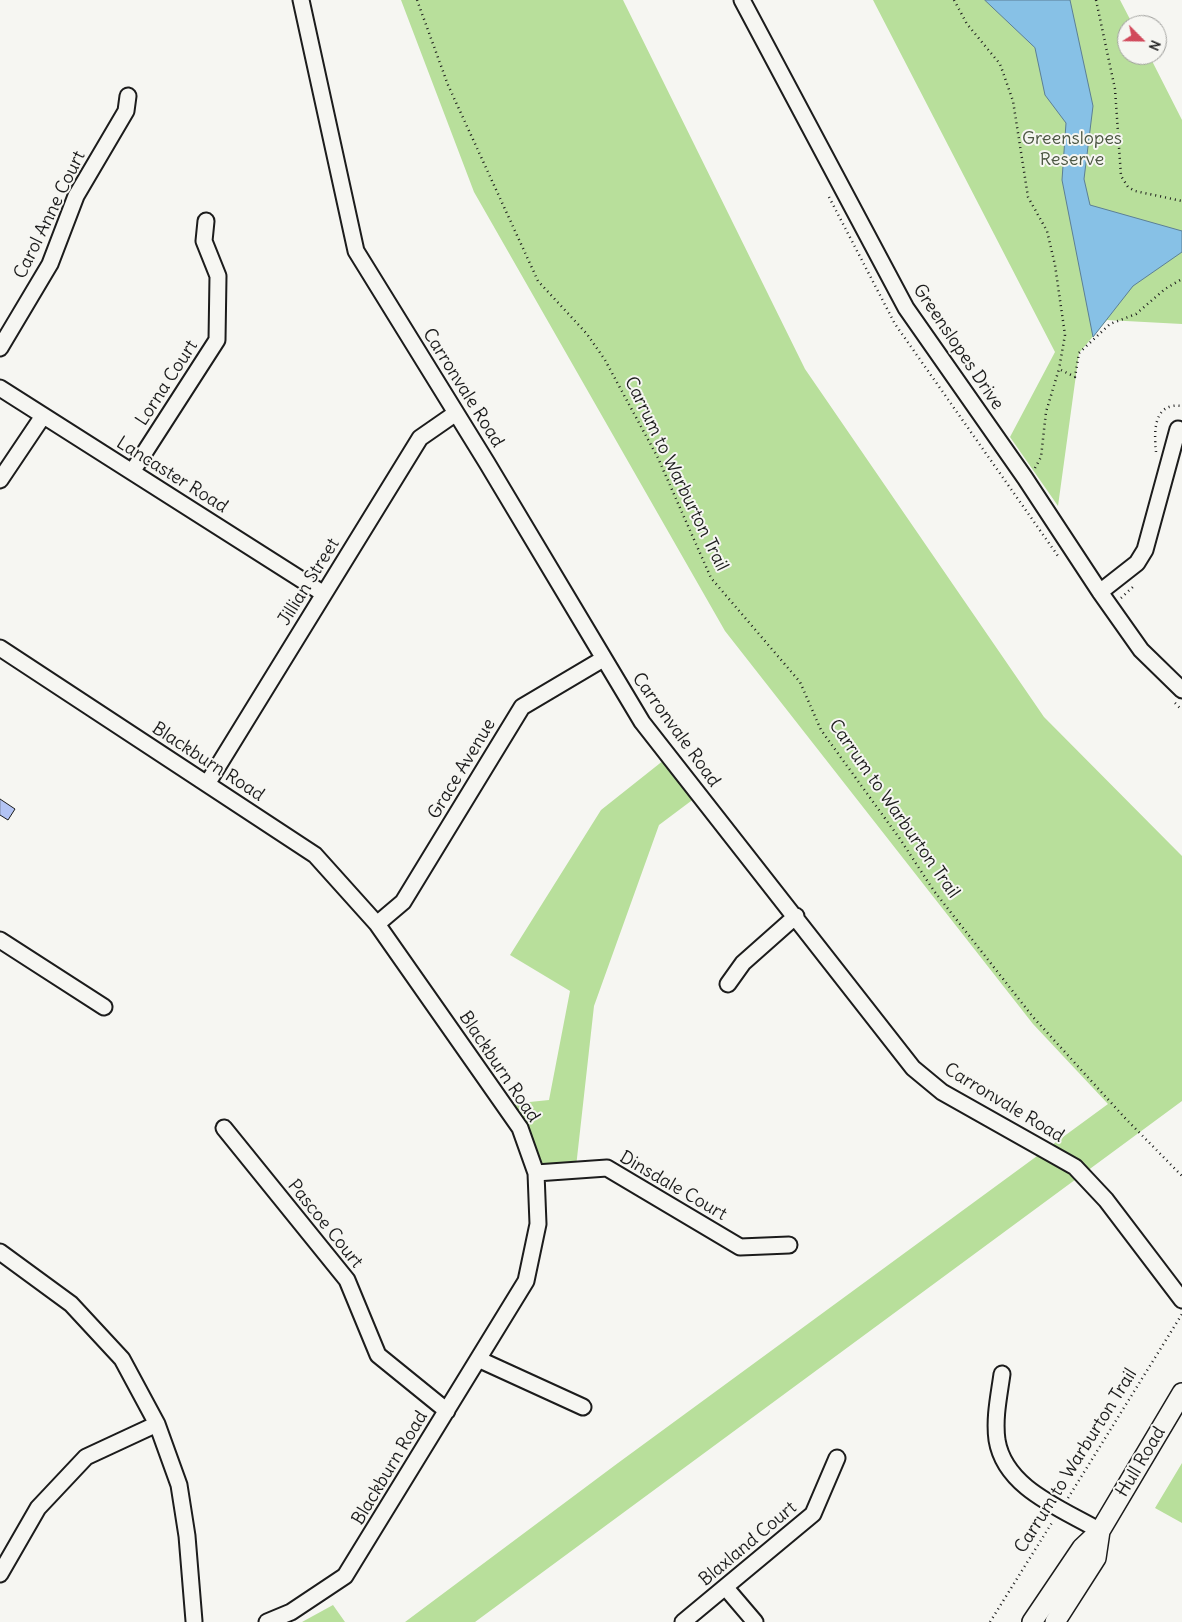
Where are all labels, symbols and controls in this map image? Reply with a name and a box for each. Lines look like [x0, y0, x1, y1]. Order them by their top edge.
north arrow [1117, 15, 1167, 65]
text: N [1145, 37, 1165, 53]
park label: Greenslopes Reserve [1022, 128, 1122, 170]
street label: Carol Anne Court [10, 147, 90, 283]
street label: Greenslopes Drive [908, 280, 1008, 414]
street label: Carronvale Road [418, 325, 508, 451]
street label: Lorna Court [131, 336, 203, 430]
street label: Carrum to Warburton Trail [620, 373, 732, 575]
street label: Lancaster Road [112, 432, 232, 518]
street label: Jillian Street [274, 535, 344, 629]
street label: Carronvale Road [627, 669, 725, 791]
street label: Grace Avenue [424, 715, 500, 823]
street label: Carrum to Warburton Trail [824, 715, 964, 903]
street label: Blackburn Road [148, 718, 268, 806]
street label: Blackburn Road [454, 1007, 544, 1127]
street label: Carronvale Road [940, 1059, 1068, 1147]
street label: Dinsdale Court [616, 1147, 730, 1225]
street label: Pascoe Court [283, 1175, 367, 1273]
street label: Carrum to Warburton Trail [1010, 1365, 1142, 1557]
street label: Blackburn Road [348, 1407, 432, 1529]
street label: Hull Road [1112, 1423, 1170, 1501]
street label: Blaxland Court [695, 1497, 801, 1591]

